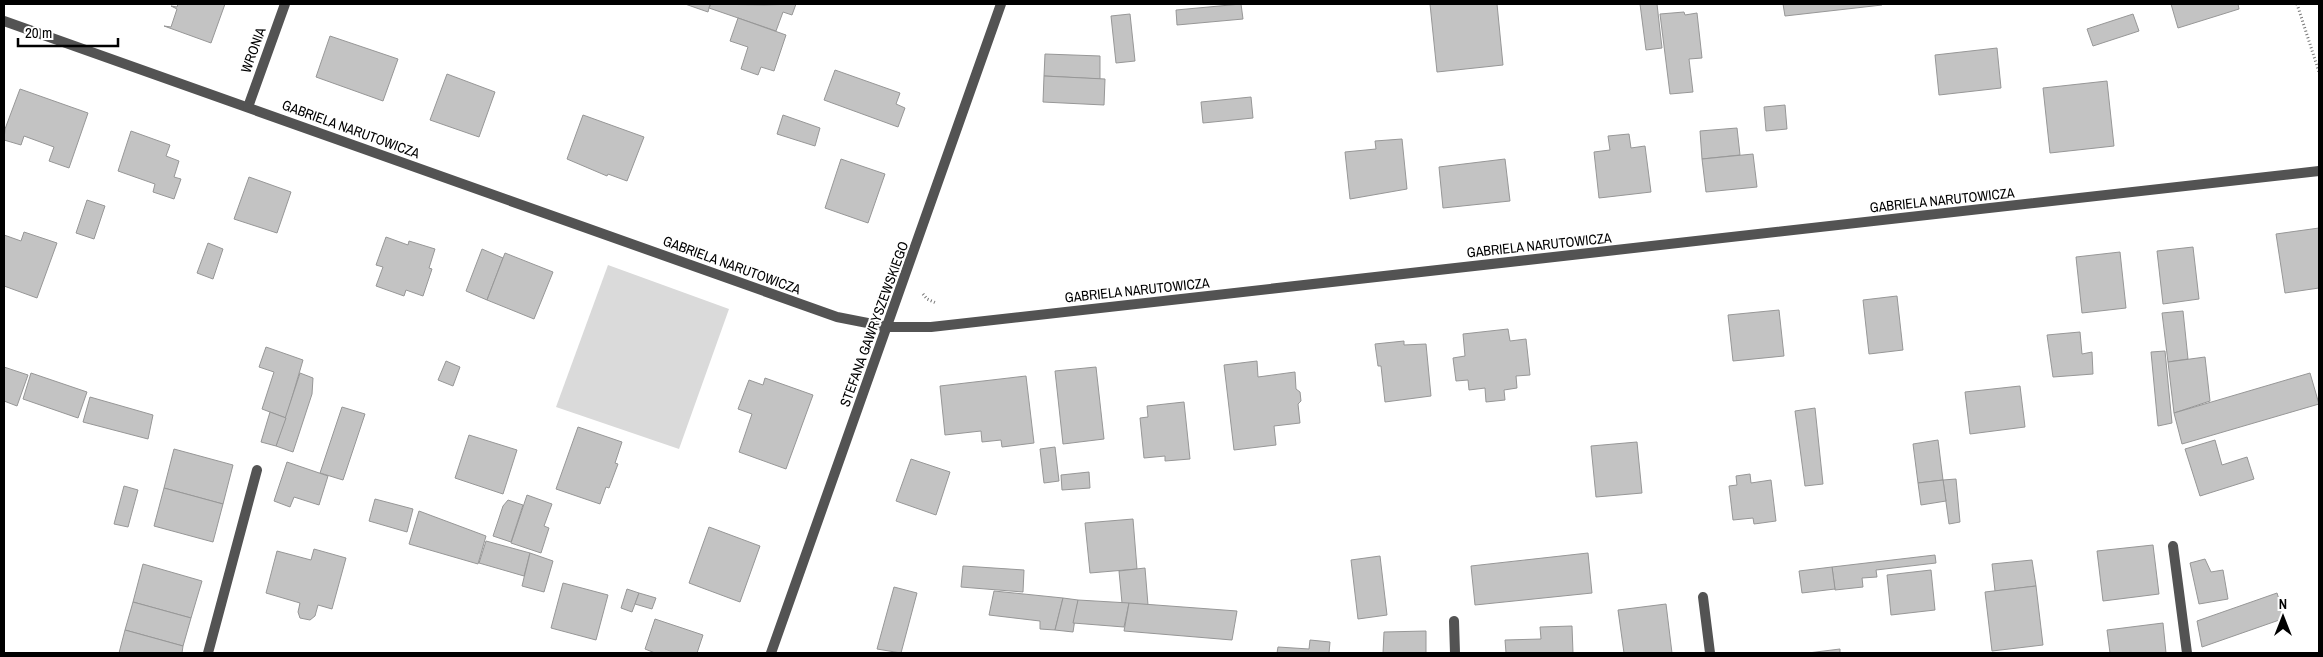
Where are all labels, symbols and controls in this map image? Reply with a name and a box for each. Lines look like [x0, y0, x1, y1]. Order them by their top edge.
scale bar [18, 15, 118, 47]
text: 20 m [25, 22, 52, 43]
street label: WRONIA [236, 24, 270, 75]
street label: GABRIELA NARUTOWICZA [280, 96, 423, 162]
street label: GABRIELA NARUTOWICZA [1869, 183, 2016, 217]
street label: GABRIELA NARUTOWICZA [1466, 228, 1613, 262]
street label: GABRIELA NARUTOWICZA [661, 232, 804, 298]
street label: STEFANA GAWRYSZEWSKIEGO [836, 239, 912, 409]
street label: GABRIELA NARUTOWICZA [1064, 273, 1211, 307]
north arrow [2258, 592, 2308, 642]
text: N [2279, 595, 2287, 613]

